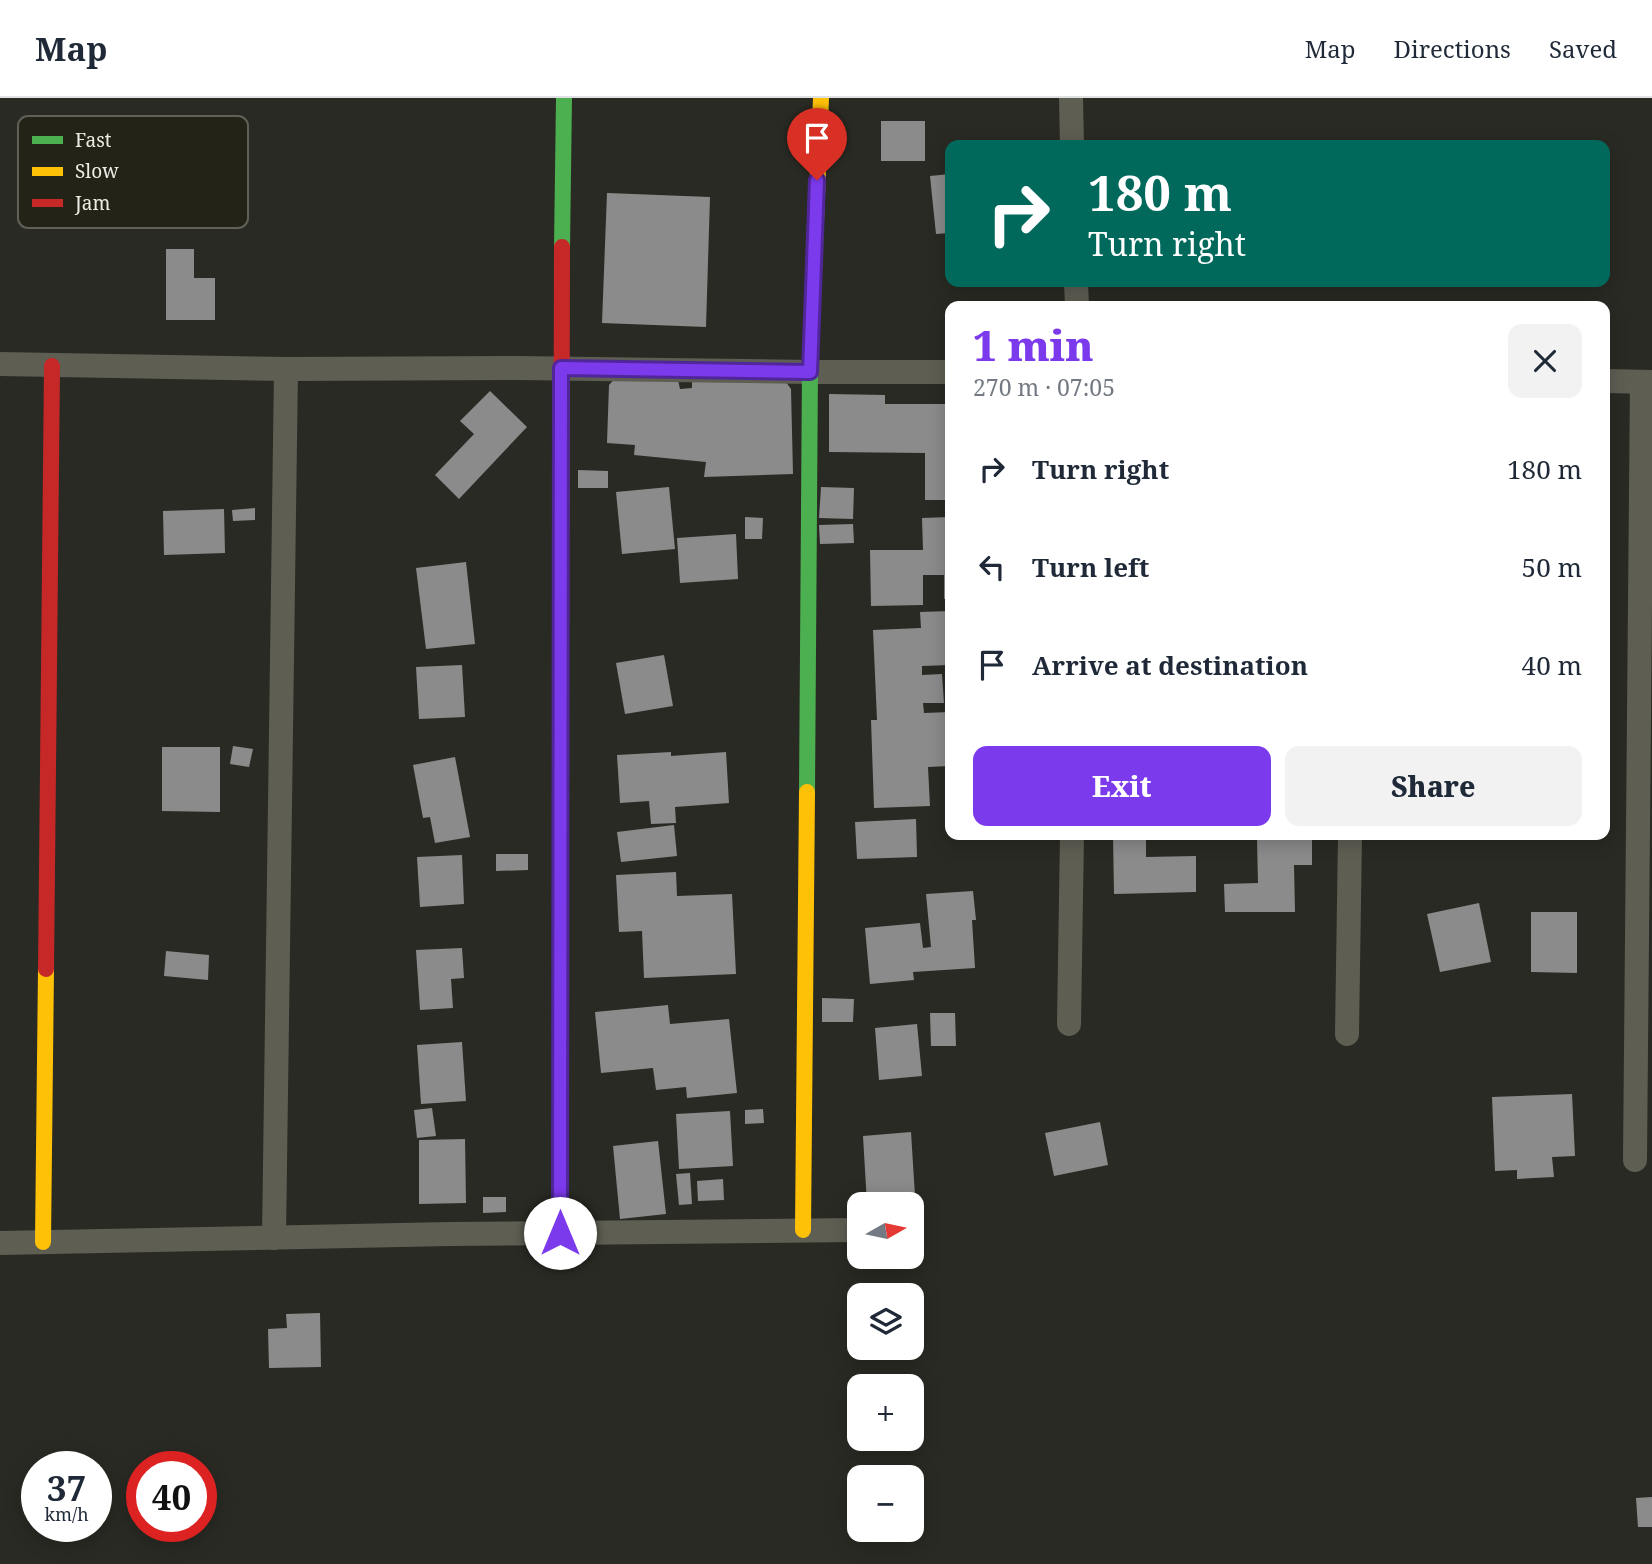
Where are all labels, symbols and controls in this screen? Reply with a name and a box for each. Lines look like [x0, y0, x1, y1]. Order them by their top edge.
text: Map [35, 26, 108, 71]
text: Map [1305, 32, 1356, 65]
text: Directions [1394, 32, 1511, 65]
text: Saved [1549, 32, 1617, 65]
pin [787, 108, 847, 180]
legend [18, 116, 248, 228]
icon: arrive [798, 119, 836, 157]
text: Fast [75, 127, 112, 153]
text: Slow [75, 158, 119, 184]
text: 180 m [1088, 159, 1232, 225]
icon: right [973, 168, 1064, 259]
text: Jam [74, 190, 110, 216]
text: Turn right [1088, 222, 1246, 265]
text: 1 min [973, 316, 1094, 373]
button: close [1508, 324, 1582, 398]
text: 270 m · 07:05 [973, 371, 1115, 403]
icon: right [973, 450, 1011, 488]
text: Turn right [1032, 451, 1169, 487]
text: 180 m [1507, 451, 1582, 487]
icon: left [973, 548, 1011, 586]
text: Turn left [1032, 549, 1149, 585]
text: 50 m [1522, 549, 1582, 585]
icon: arrive [973, 646, 1011, 684]
text: Arrive at destination [1032, 647, 1308, 683]
text: 40 m [1522, 647, 1582, 683]
button: Exit [973, 746, 1271, 826]
button: Share [1285, 746, 1582, 826]
north arrow [847, 1192, 924, 1269]
map controls [847, 1192, 924, 1542]
position arrow [523, 1196, 597, 1270]
button: layers [847, 1283, 924, 1360]
button: + [847, 1374, 924, 1451]
speed limit sign: 40 [126, 1451, 217, 1542]
text: 37 [47, 1464, 86, 1511]
button: − [847, 1465, 924, 1542]
text: km/h [44, 1502, 89, 1526]

